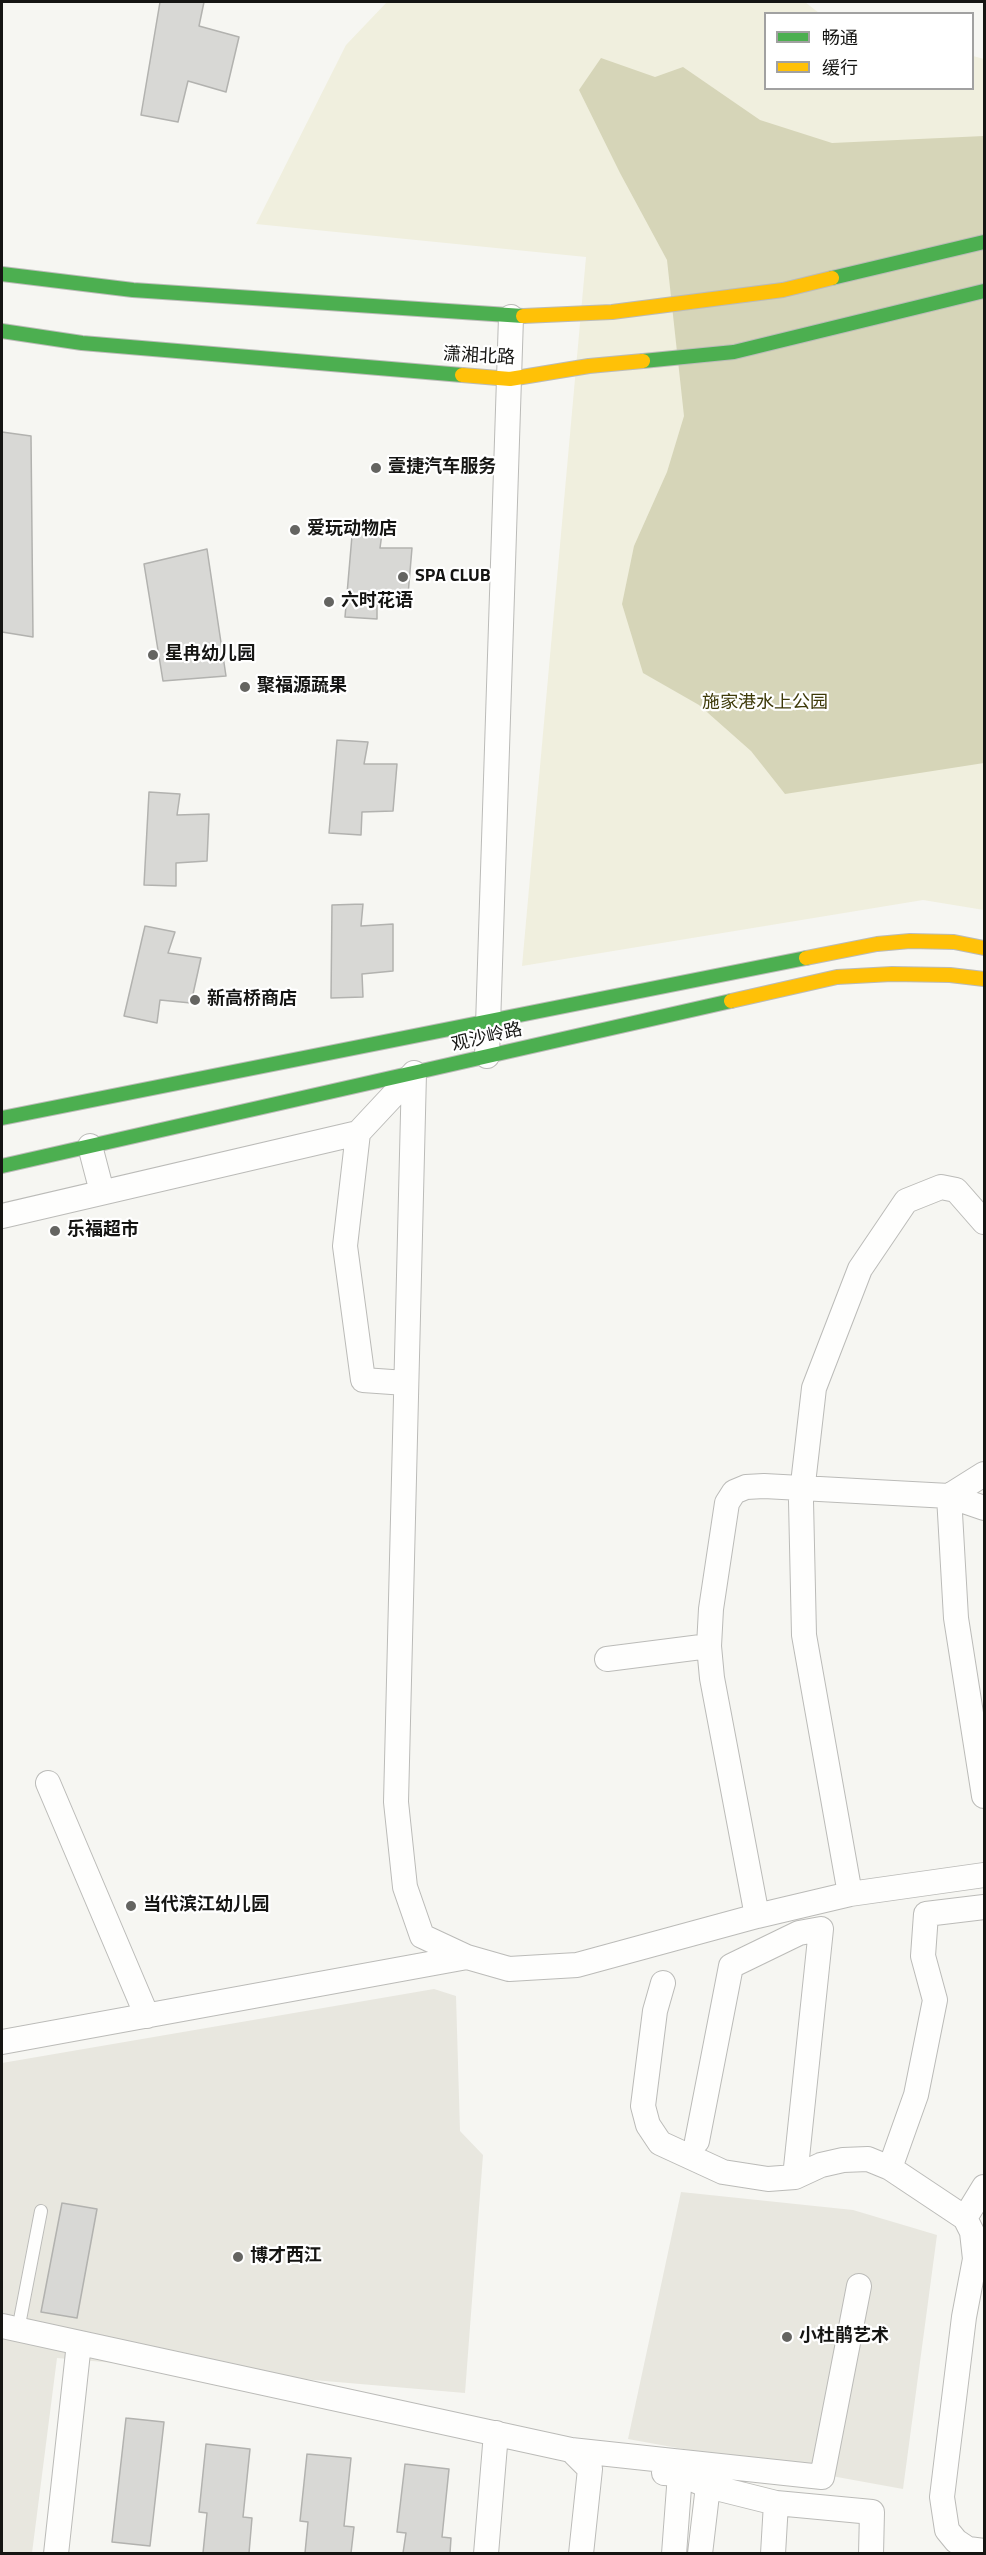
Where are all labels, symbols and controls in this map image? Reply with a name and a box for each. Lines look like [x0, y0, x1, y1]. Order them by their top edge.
legend [764, 12, 974, 90]
text: 畅通 [822, 24, 858, 51]
text: 缓行 [822, 54, 858, 81]
street label: 潇湘北路 [442, 344, 516, 370]
place label: 壹捷汽车服务 [388, 457, 496, 479]
marker: 壹捷汽车服务 [369, 461, 383, 475]
place label: 爱玩动物店 [307, 519, 397, 541]
marker: 爱玩动物店 [288, 523, 302, 537]
place label: SPA CLUB [415, 566, 491, 588]
marker: SPA CLUB [396, 570, 410, 584]
place label: 六时花语 [341, 591, 413, 613]
marker: 六时花语 [322, 595, 336, 609]
place label: 星冉幼儿园 [165, 644, 255, 666]
marker: 星冉幼儿园 [146, 648, 160, 662]
place label: 聚福源蔬果 [257, 676, 347, 698]
marker: 聚福源蔬果 [238, 680, 252, 694]
park label: 施家港水上公园 [702, 693, 828, 715]
place label: 新高桥商店 [207, 989, 297, 1011]
marker: 新高桥商店 [188, 993, 202, 1007]
street label: 观沙岭路 [449, 1019, 525, 1057]
place label: 乐福超市 [67, 1220, 139, 1242]
marker: 乐福超市 [48, 1224, 62, 1238]
place label: 当代滨江幼儿园 [143, 1895, 269, 1917]
marker: 当代滨江幼儿园 [124, 1899, 138, 1913]
place label: 博才西江 [250, 2246, 322, 2268]
marker: 博才西江 [231, 2250, 245, 2264]
place label: 小杜鹃艺术 [799, 2326, 889, 2348]
marker: 小杜鹃艺术 [780, 2330, 794, 2344]

